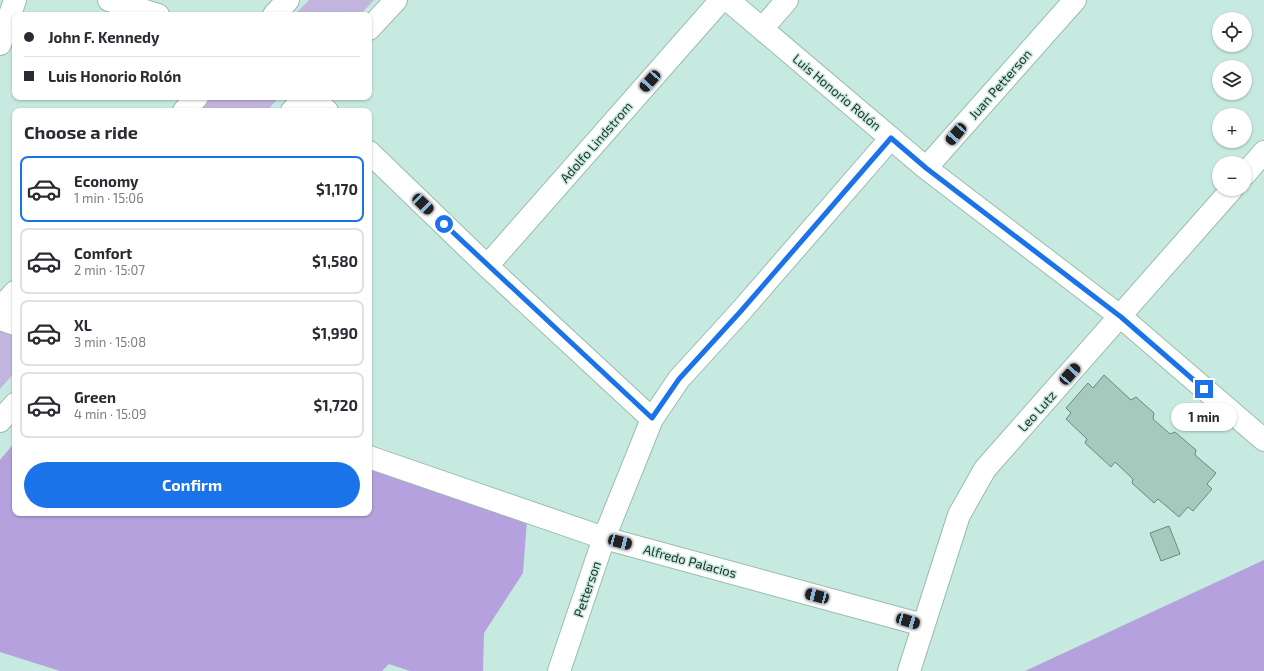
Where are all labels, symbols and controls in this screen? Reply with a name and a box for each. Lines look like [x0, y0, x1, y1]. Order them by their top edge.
map controls [1212, 12, 1252, 196]
button: locate [1212, 12, 1252, 52]
text: John F. Kennedy [48, 28, 160, 46]
street label: Juan Petterson [965, 46, 1035, 122]
street label: Luis Honorio Rolón [789, 50, 885, 134]
button: layers [1212, 60, 1252, 100]
text: Luis Honorio Rolón [48, 67, 181, 85]
car [638, 68, 662, 94]
street label: Adolfo Lindstrom [556, 98, 636, 186]
button: + [1212, 108, 1252, 148]
text: Choose a ride [24, 121, 138, 143]
car [944, 121, 968, 147]
button: − [1212, 156, 1252, 196]
icon: car [26, 171, 62, 207]
text: Economy [74, 172, 139, 190]
text: $1,170 [316, 180, 358, 198]
text: 1 min · 15:06 [74, 190, 144, 206]
car [410, 191, 436, 217]
route start [435, 215, 453, 233]
icon: car [26, 243, 62, 279]
text: Comfort [74, 244, 132, 262]
text: $1,580 [312, 252, 358, 270]
text: 2 min · 15:07 [74, 262, 145, 278]
icon: car [26, 315, 62, 351]
text: XL [74, 316, 92, 334]
text: $1,990 [312, 324, 358, 342]
text: 3 min · 15:08 [74, 334, 146, 350]
car [1058, 361, 1082, 387]
route end [1195, 380, 1213, 398]
icon: car [26, 387, 62, 423]
street label: Leo Lutz [1014, 387, 1060, 435]
text: Green [74, 388, 116, 406]
text: $1,720 [314, 396, 358, 414]
callout: 1 min [1171, 403, 1237, 431]
text: 4 min · 15:09 [74, 406, 146, 422]
text: 1 min [1188, 409, 1220, 425]
button: Confirm [24, 462, 360, 508]
car [607, 533, 633, 551]
street label: Alfredo Palacios [642, 541, 738, 581]
street label: Petterson [570, 559, 604, 619]
car [804, 587, 830, 605]
car [895, 612, 921, 630]

